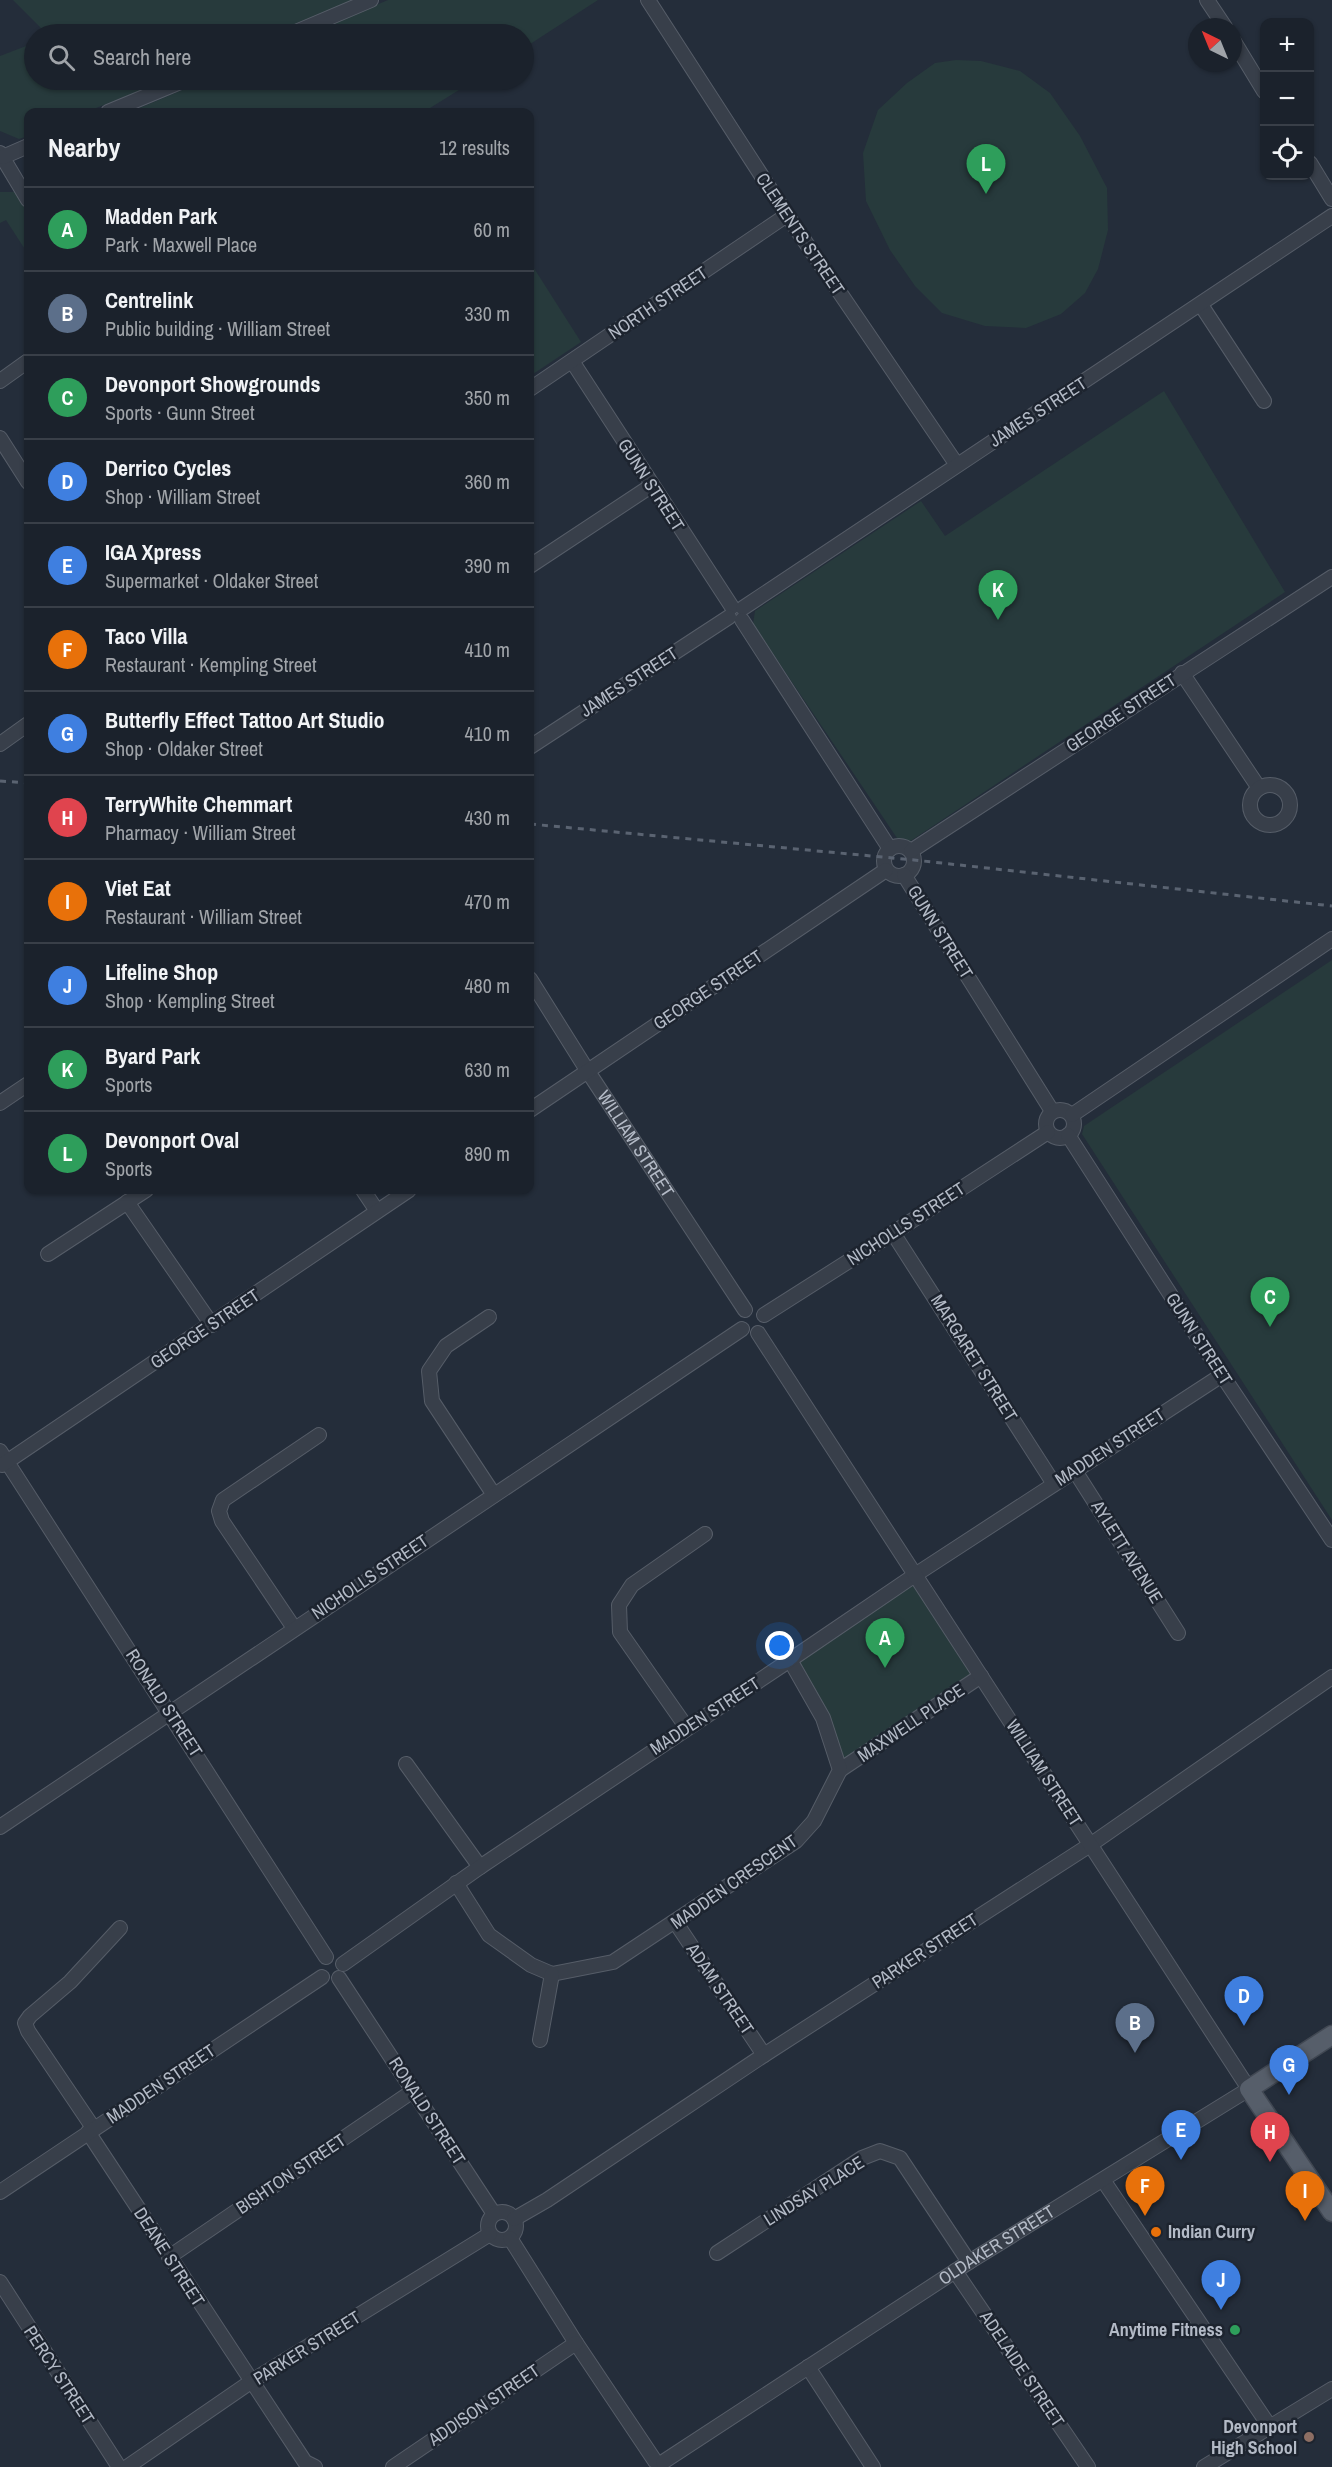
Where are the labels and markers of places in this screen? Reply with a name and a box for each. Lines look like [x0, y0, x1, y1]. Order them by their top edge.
pin: L [966, 144, 1006, 194]
pin: K [978, 570, 1018, 620]
pin: C [1250, 1278, 1290, 1327]
pin: A [866, 1618, 904, 1668]
pin: D [1224, 1976, 1264, 2026]
pin: B [1116, 2004, 1154, 2053]
pin: G [1270, 2046, 1308, 2095]
pin: E [1162, 2110, 1200, 2160]
pin: H [1250, 2112, 1290, 2162]
pin: F [1126, 2166, 1164, 2216]
pin: I [1286, 2172, 1324, 2221]
place label: Indian Curry [1168, 2219, 1256, 2244]
marker: Indian Curry [1149, 2225, 1163, 2239]
pin: J [1202, 2260, 1240, 2310]
place label: Anytime Fitness [1109, 2317, 1223, 2342]
marker: Anytime Fitness [1228, 2323, 1242, 2337]
place label: Devonport High School [1211, 2414, 1297, 2460]
marker: Devonport High School [1302, 2430, 1316, 2444]

